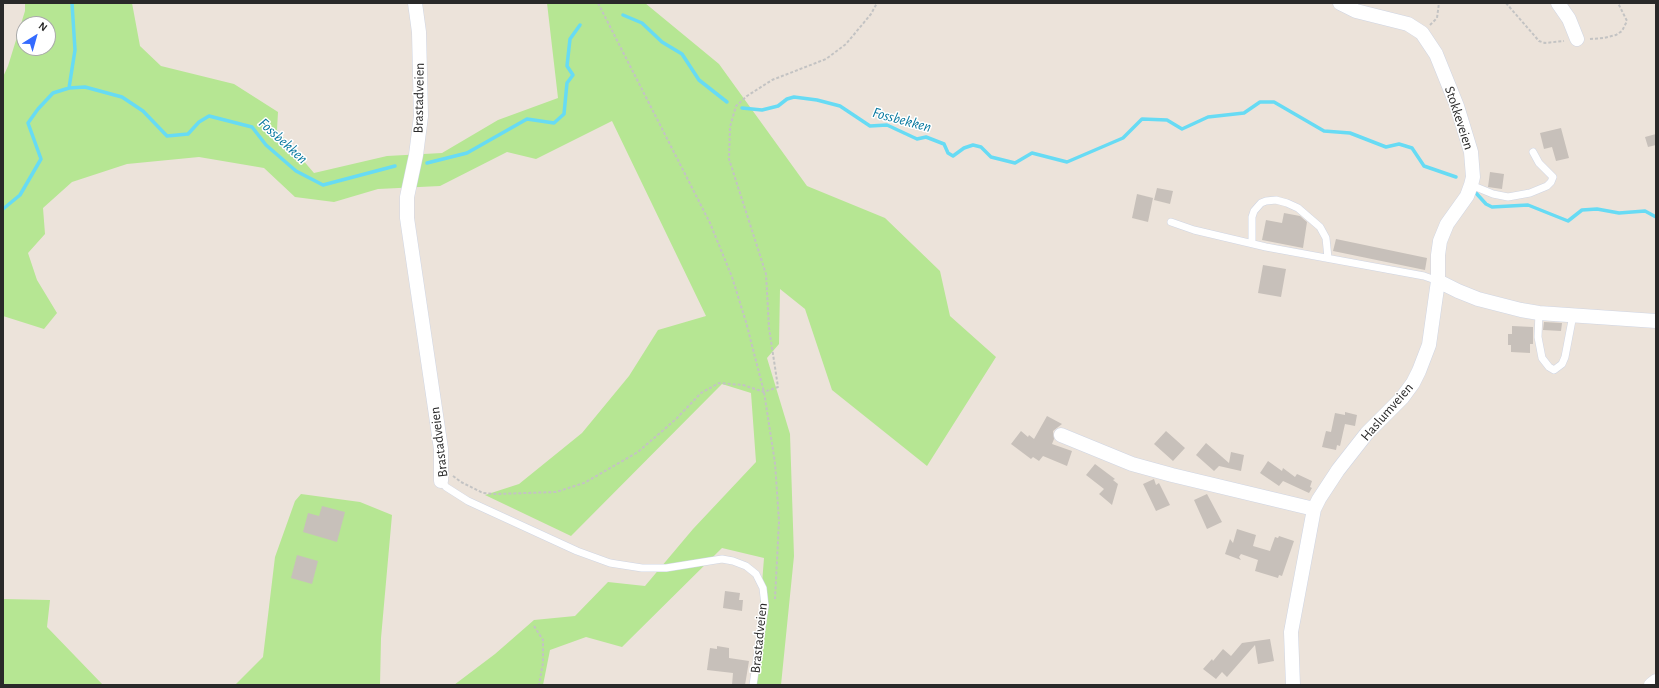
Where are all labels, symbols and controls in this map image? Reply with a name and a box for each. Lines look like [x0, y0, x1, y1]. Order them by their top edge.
north arrow [16, 16, 56, 56]
text: N [37, 20, 49, 34]
street label: Brastadveien [410, 62, 428, 134]
street label: Stokkeveien [1441, 84, 1477, 152]
water label: Fossbekken [871, 104, 933, 136]
water label: Fossbekken [255, 114, 311, 168]
street label: Haslumveien [1357, 379, 1417, 445]
street label: Brastadveien [426, 406, 452, 478]
street label: Brastadveien [747, 602, 771, 674]

